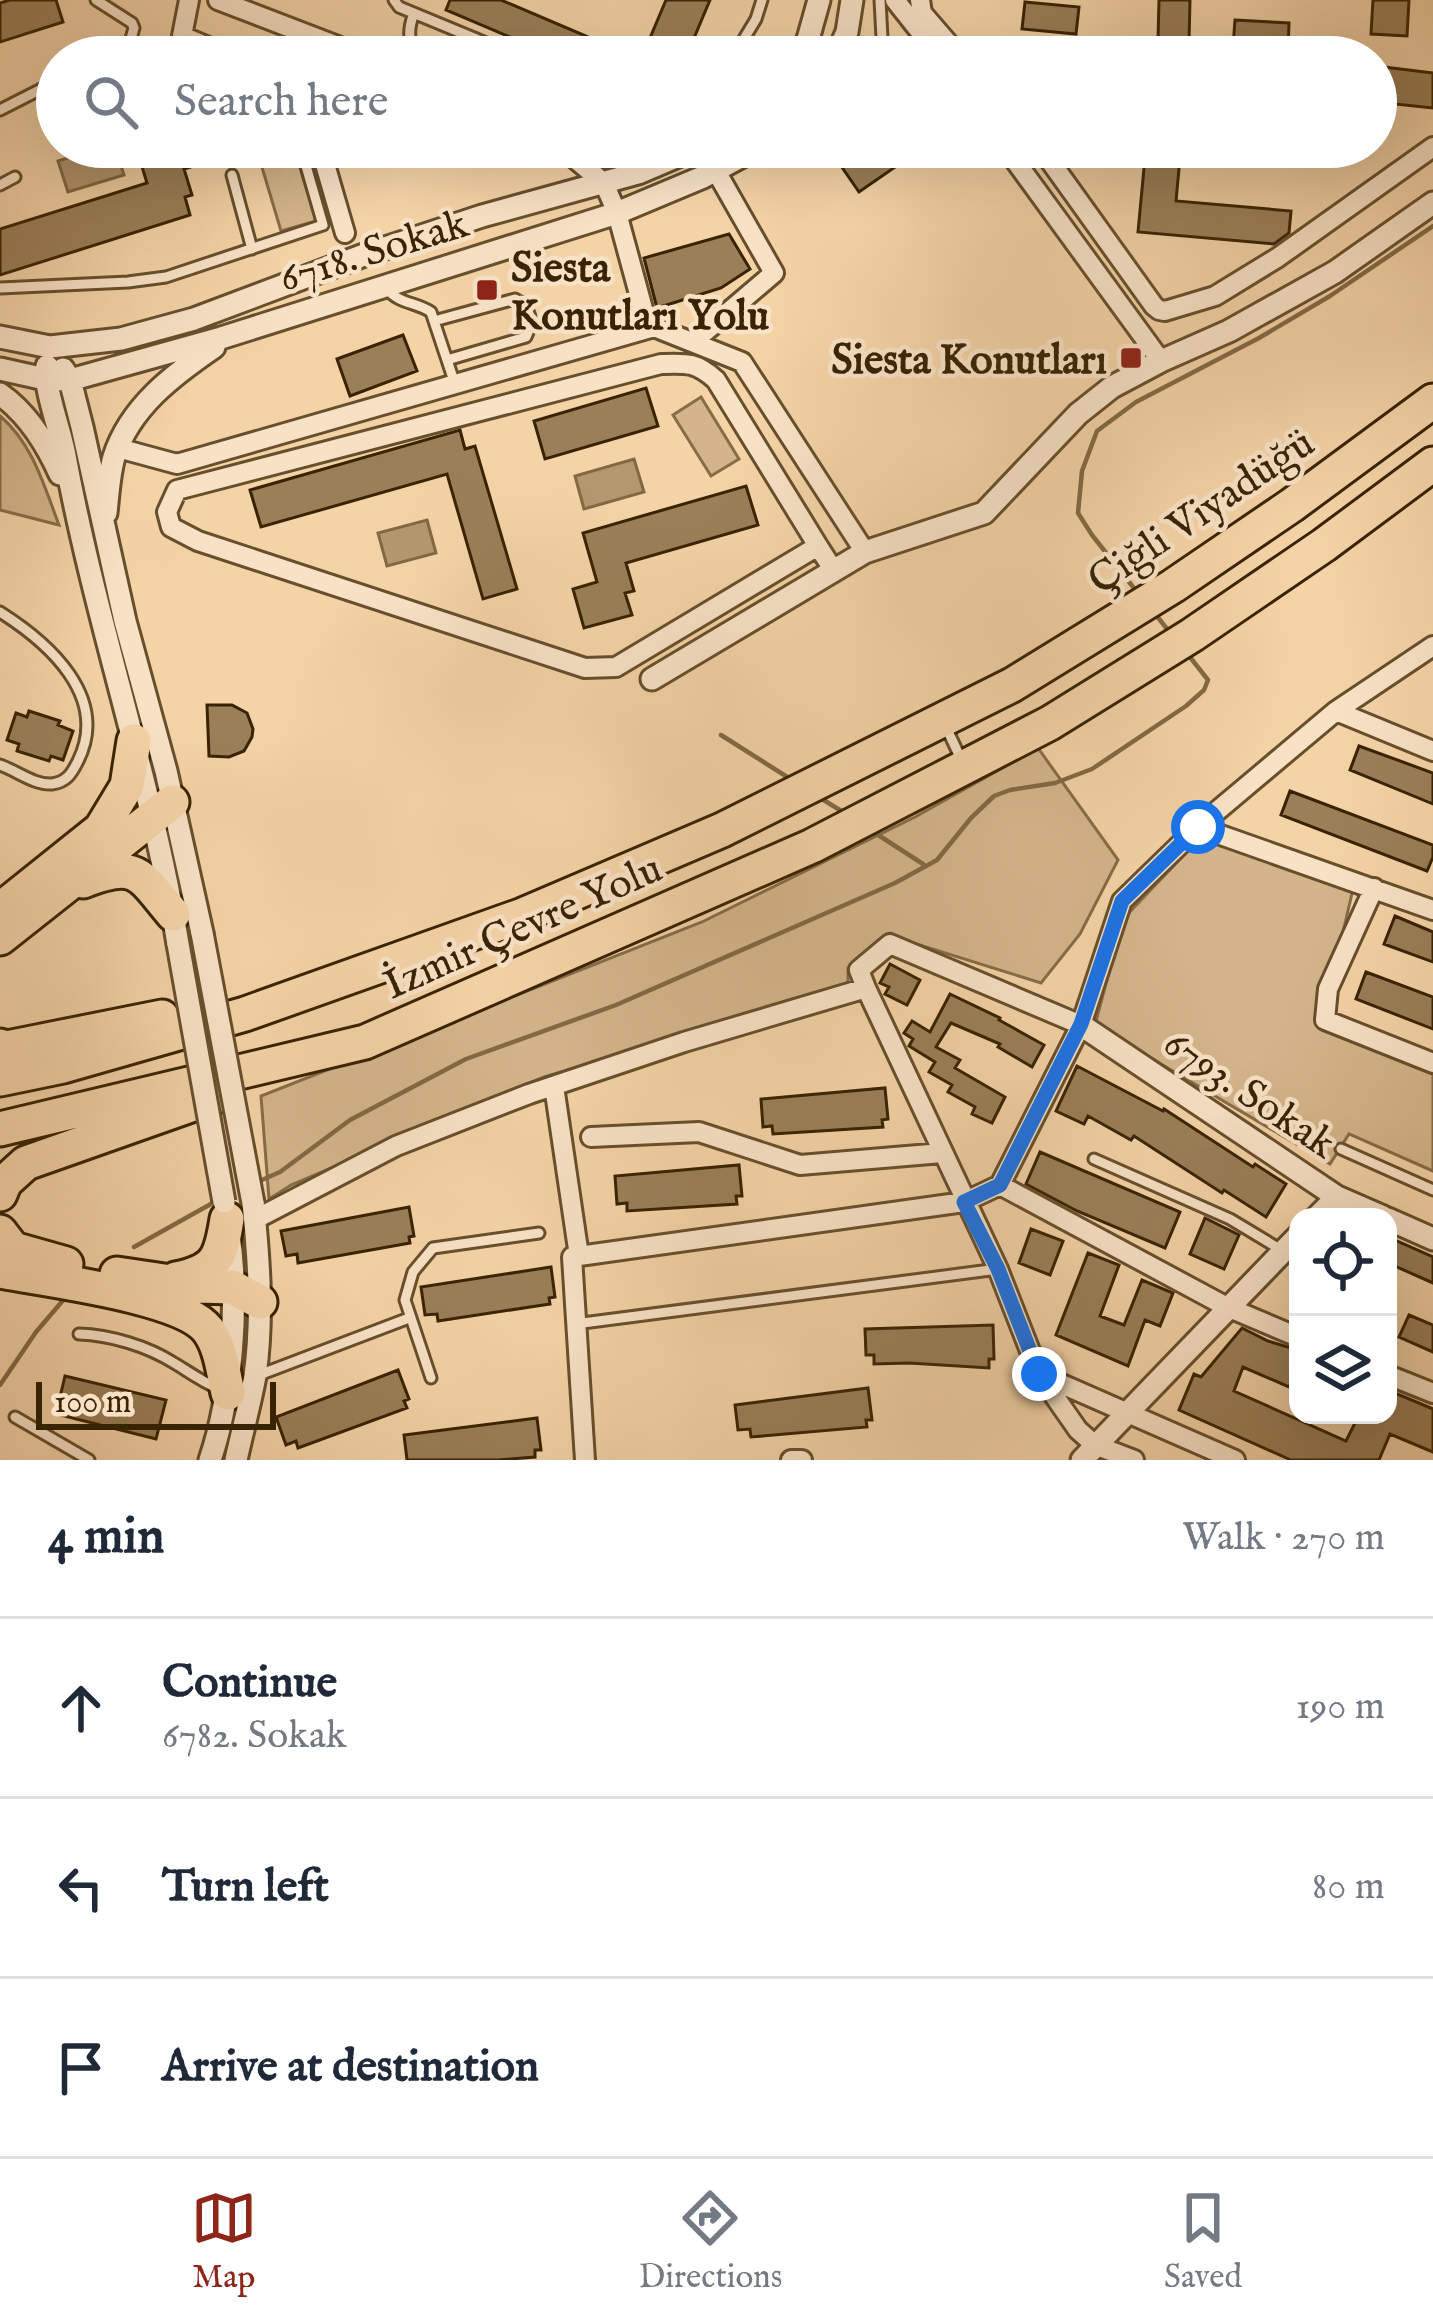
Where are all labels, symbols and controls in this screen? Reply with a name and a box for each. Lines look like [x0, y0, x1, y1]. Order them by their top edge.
search box [36, 36, 1397, 168]
icon: search [78, 69, 144, 135]
text: Search here [174, 74, 388, 131]
street label: 6718. Sokak [273, 198, 475, 306]
place label: Siesta Konutları Yolu [511, 243, 769, 344]
marker: Siesta Konutları Yolu [474, 277, 500, 303]
place label: Siesta Konutları [831, 335, 1107, 388]
marker: Siesta Konutları [1118, 345, 1144, 371]
street label: Çiğli Viyadüğü [1079, 418, 1325, 608]
route start [1171, 800, 1225, 854]
street label: İzmir Çevre Yolu [376, 843, 671, 1013]
street label: 6793. Sokak [1153, 1018, 1346, 1172]
map controls [1289, 1208, 1397, 1424]
button: locate [1289, 1208, 1397, 1316]
button: layers [1289, 1316, 1397, 1424]
route end [1012, 1347, 1066, 1401]
scale bar [36, 1376, 276, 1429]
text: 100 m [54, 1382, 131, 1424]
text: 4 min [48, 1506, 164, 1571]
text: Walk · 270 m [1182, 1514, 1385, 1563]
text: Continue [162, 1655, 337, 1712]
icon: ahead [48, 1675, 114, 1741]
text: 190 m [1296, 1683, 1385, 1732]
text: 6782. Sokak [162, 1712, 347, 1761]
icon: left [48, 1855, 114, 1921]
text: Turn left [162, 1859, 329, 1916]
text: 80 m [1312, 1863, 1385, 1912]
icon: arrive [48, 2035, 114, 2101]
text: Arrive at destination [162, 2039, 539, 2096]
tab: Map [191, 2185, 257, 2299]
tab: Directions [639, 2185, 782, 2299]
tab: Saved [1164, 2185, 1242, 2299]

